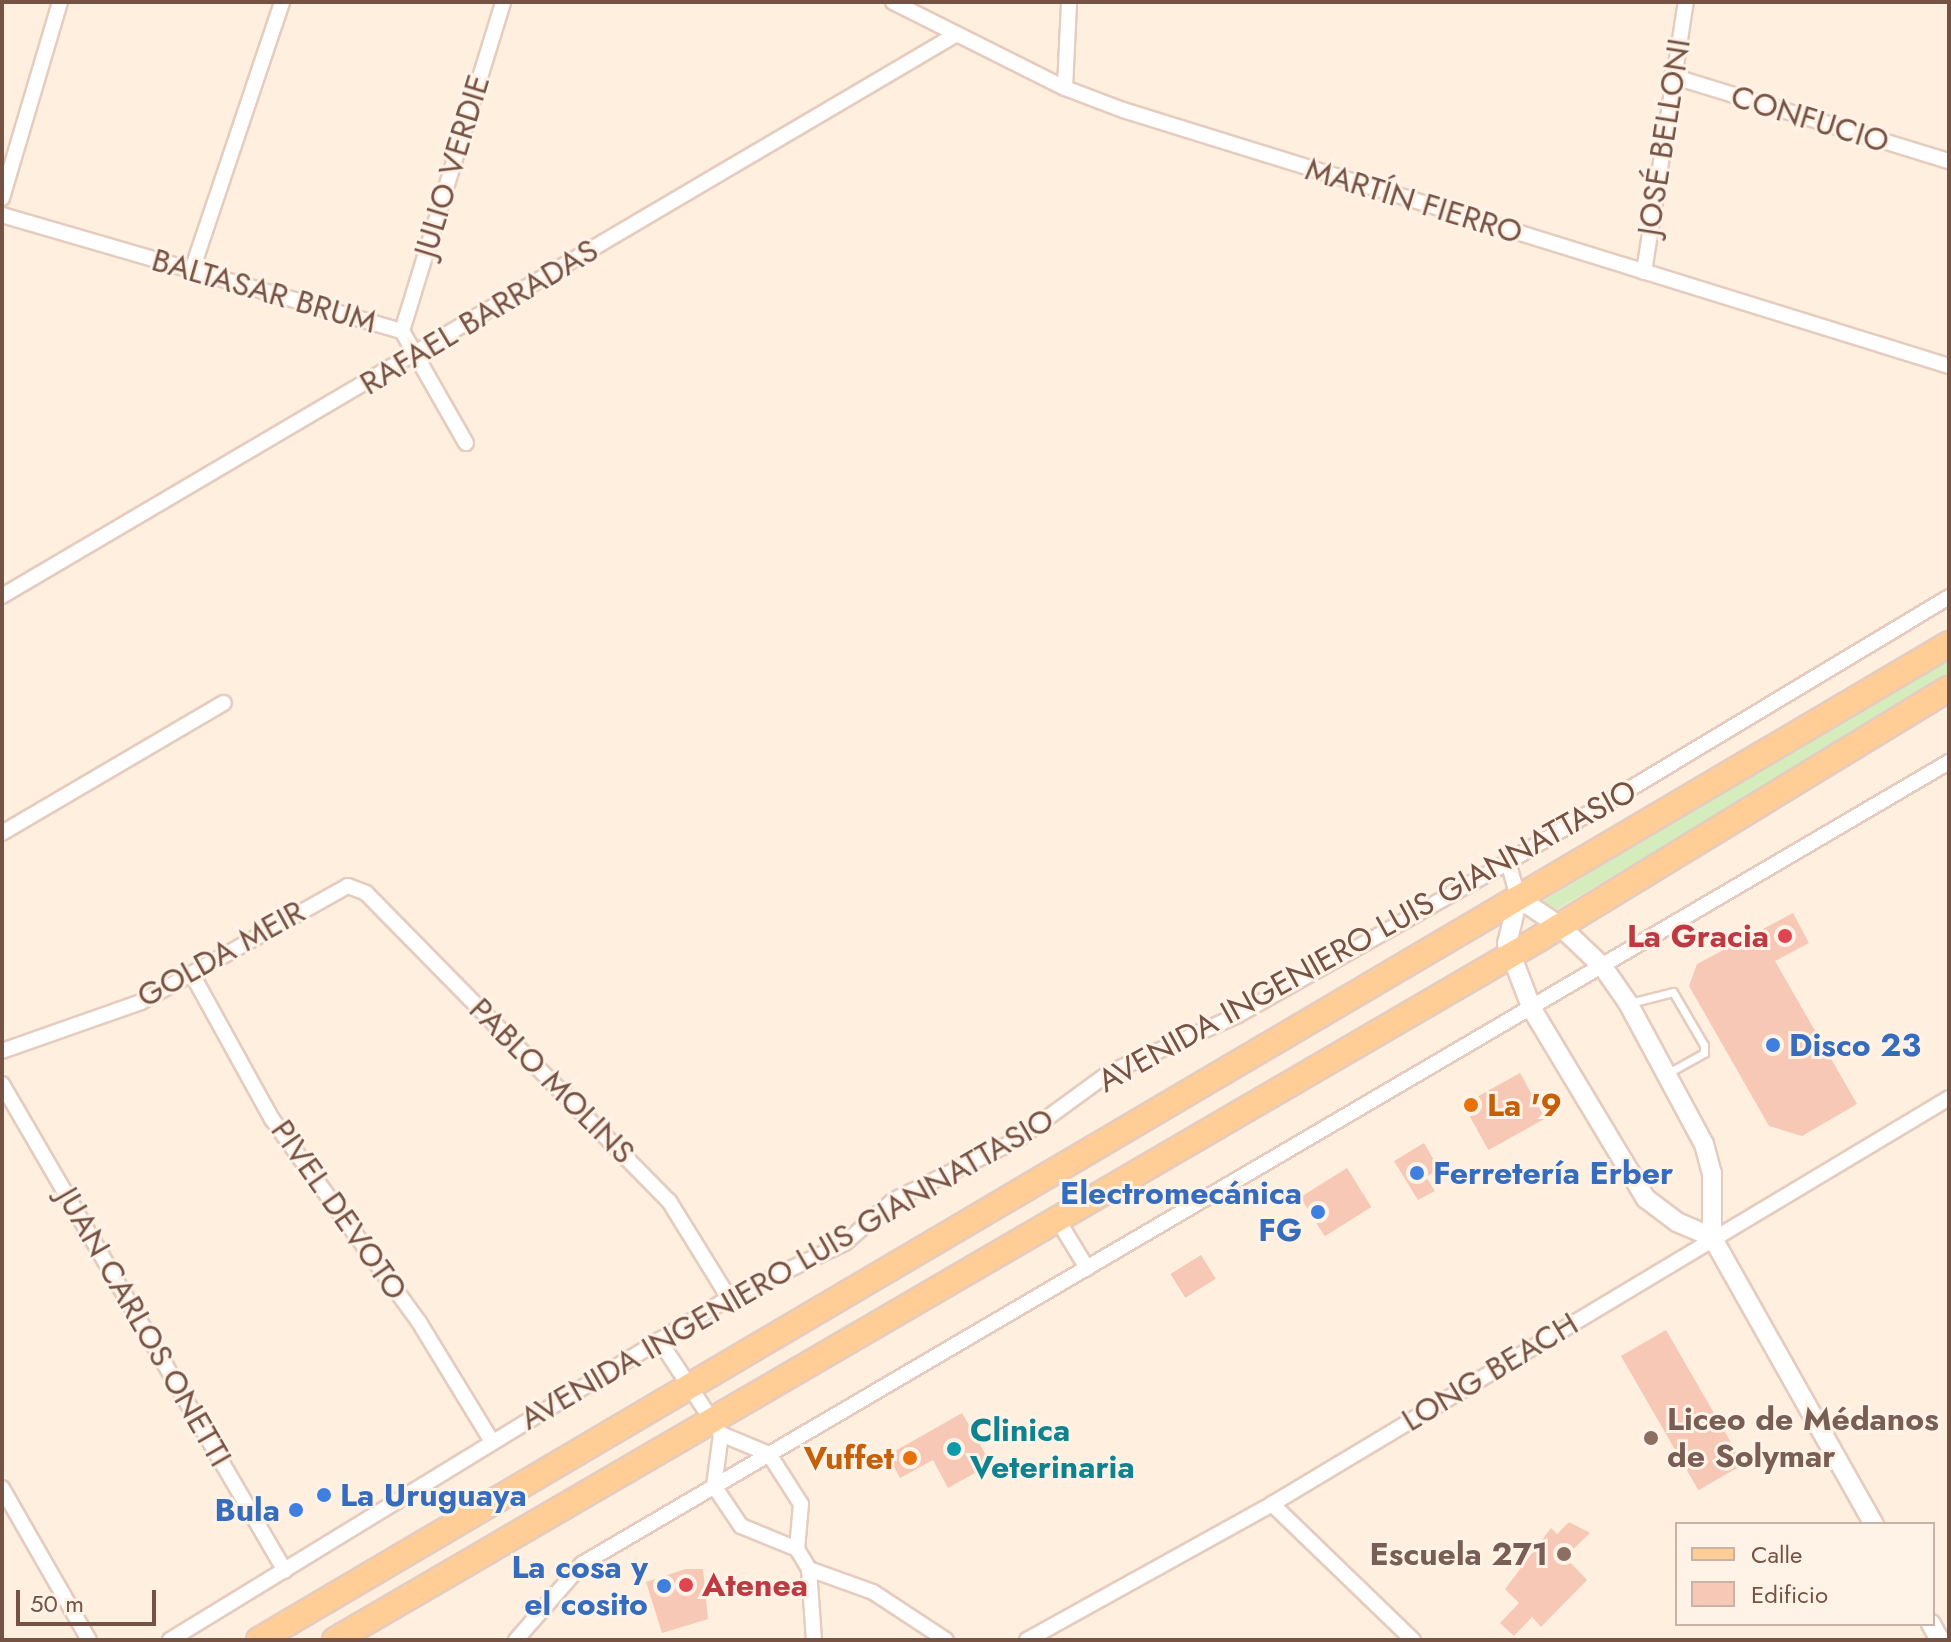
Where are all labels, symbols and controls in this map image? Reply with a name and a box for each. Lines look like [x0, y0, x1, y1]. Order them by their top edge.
street label: JOSÉ BELLONI [1629, 36, 1699, 238]
street label: JULIO VERDIE [406, 70, 498, 262]
street label: CONFUCIO [1726, 77, 1894, 161]
street label: MARTÍN FIERRO [1301, 150, 1527, 252]
street label: RAFAEL BARRADAS [353, 231, 605, 403]
street label: BALTASAR BRUM [148, 241, 380, 341]
street label: AVENIDA INGENIERO LUIS GIANNATTASIO [1091, 771, 1643, 1101]
street label: GOLDA MEIR [131, 892, 311, 1016]
place label: La Gracia [1627, 917, 1769, 955]
marker: La Gracia [1776, 927, 1794, 945]
street label: PABLO MOLINS [461, 990, 643, 1172]
place label: Disco 23 [1789, 1026, 1921, 1064]
marker: Disco 23 [1764, 1036, 1782, 1054]
place label: La '9 [1487, 1086, 1562, 1124]
marker: La '9 [1462, 1096, 1480, 1114]
street label: AVENIDA INGENIERO LUIS GIANNATTASIO [513, 1100, 1061, 1438]
street label: PIVEL DEVOTO [263, 1113, 415, 1307]
place label: Ferretería Erber [1433, 1154, 1673, 1192]
marker: Ferretería Erber [1408, 1164, 1426, 1182]
place label: Electromecánica FG [1060, 1175, 1302, 1250]
street label: JUAN CARLOS ONETTI [48, 1181, 240, 1473]
marker: Electromecánica FG [1309, 1203, 1327, 1221]
street label: LONG BEACH [1395, 1304, 1585, 1440]
place label: Liceo de Médanos de Solymar [1667, 1401, 1939, 1476]
place label: Clinica Veterinaria [970, 1412, 1135, 1487]
marker: Liceo de Médanos de Solymar [1642, 1429, 1660, 1447]
place label: Vuffet [804, 1439, 894, 1477]
marker: Clinica Veterinaria [945, 1440, 963, 1458]
marker: Vuffet [901, 1449, 919, 1467]
place label: La Uruguaya [340, 1476, 527, 1514]
marker: La Uruguaya [315, 1486, 333, 1504]
place label: Bula [214, 1491, 280, 1529]
marker: Bula [287, 1501, 305, 1519]
legend [1675, 1522, 1935, 1626]
place label: Escuela 271 [1370, 1535, 1548, 1573]
text: Calle [1751, 1537, 1802, 1572]
marker: Escuela 271 [1555, 1545, 1573, 1563]
place label: La cosa y el cosito [511, 1549, 648, 1624]
place label: Atenea [702, 1566, 808, 1604]
scale bar [20, 1574, 160, 1624]
marker: Atenea [677, 1576, 695, 1594]
marker: La cosa y el cosito [655, 1577, 673, 1595]
text: Edificio [1751, 1577, 1828, 1612]
text: 50 m [30, 1586, 84, 1621]

